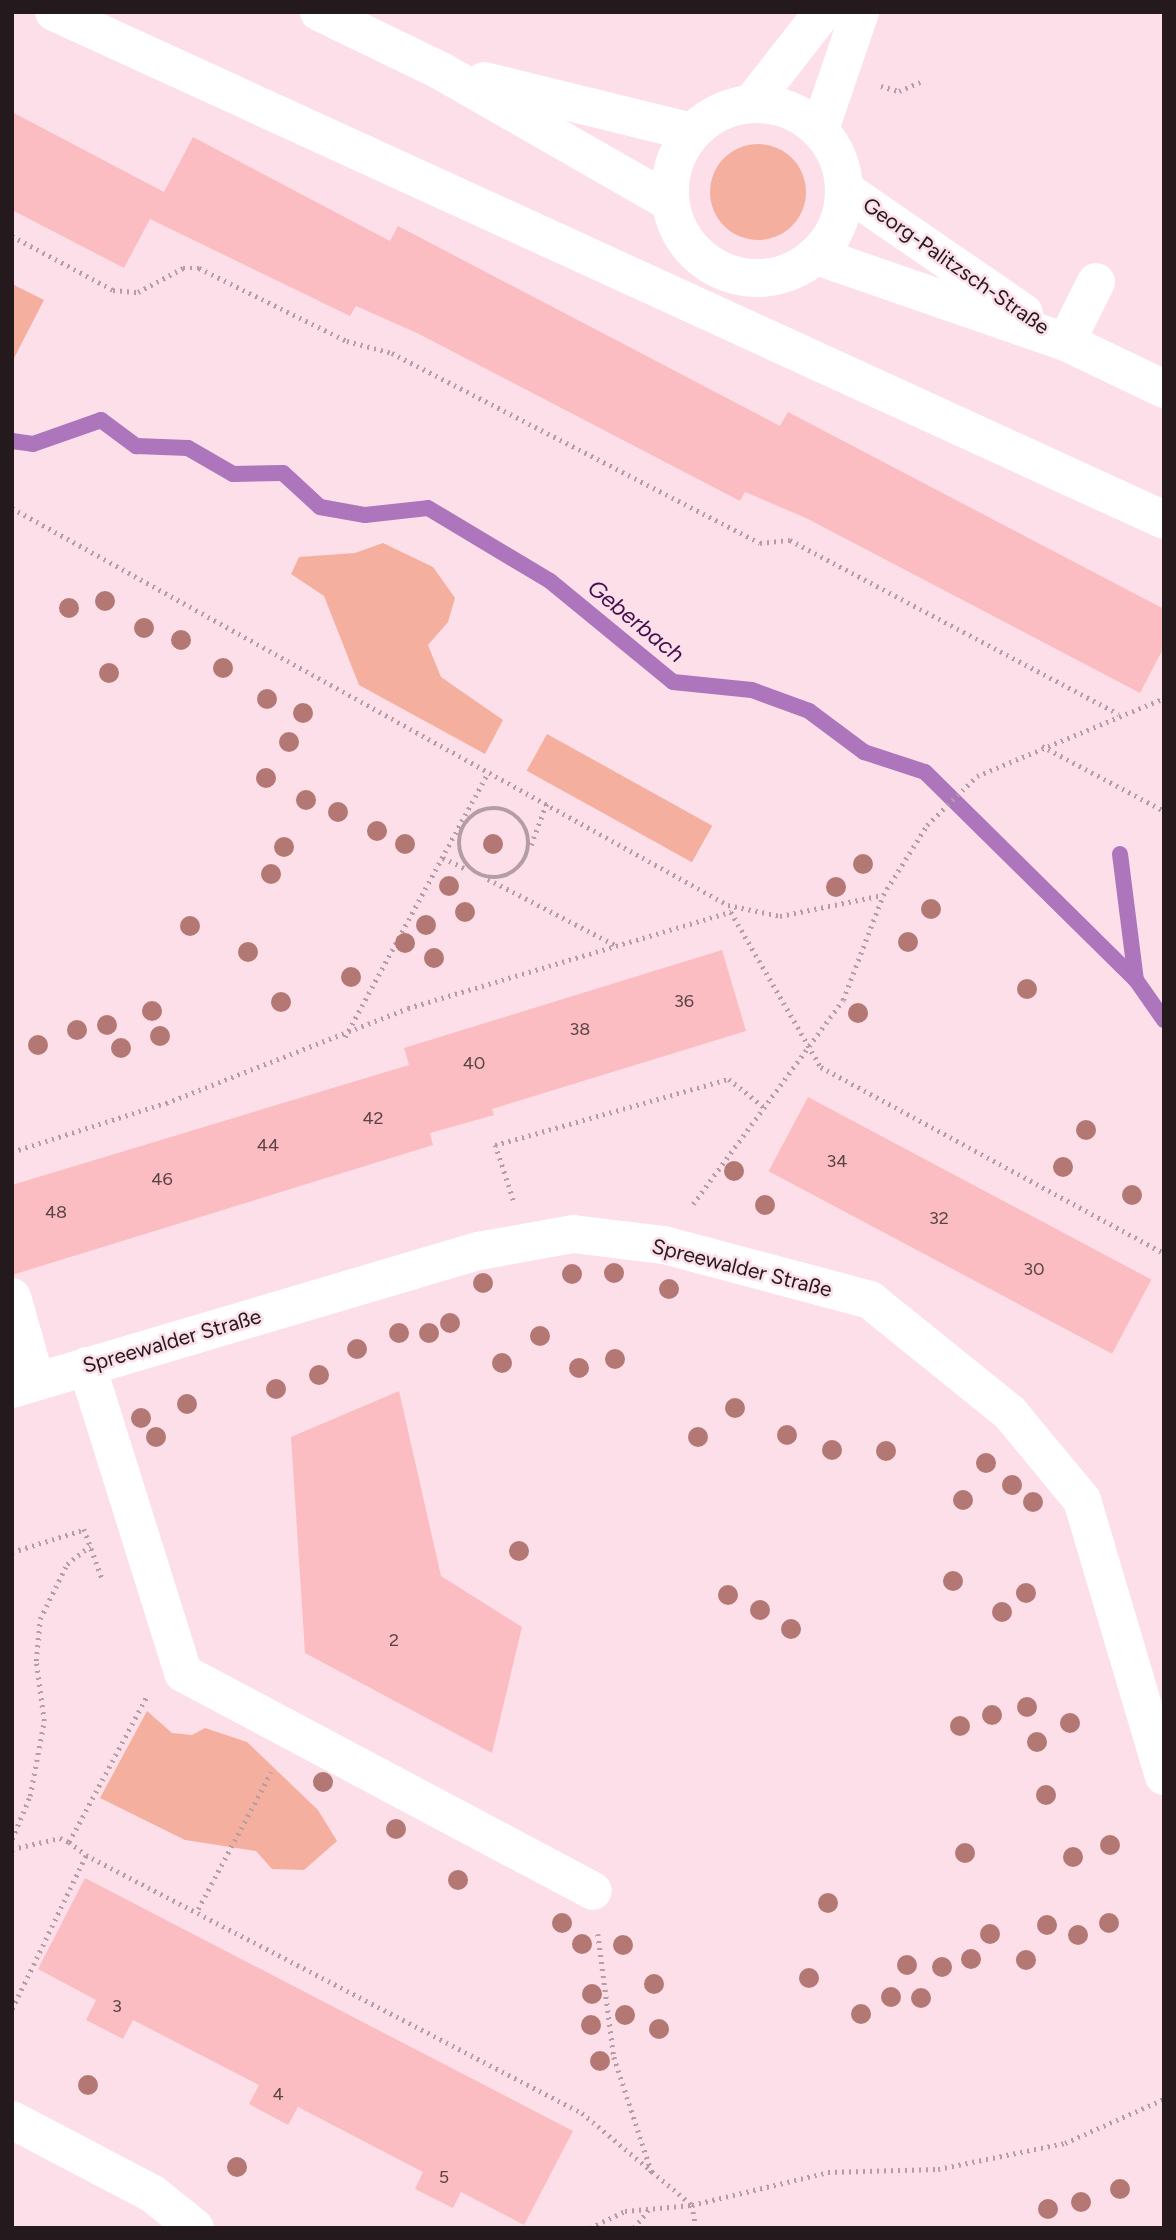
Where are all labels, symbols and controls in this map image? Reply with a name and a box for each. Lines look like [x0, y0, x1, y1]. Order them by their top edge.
street label: Georg-Palitzsch-Straße [858, 192, 1054, 340]
water label: Geberbach [582, 574, 690, 668]
house number: 36 [674, 990, 694, 1012]
house number: 38 [570, 1018, 590, 1040]
house number: 40 [463, 1052, 485, 1074]
house number: 42 [362, 1107, 384, 1129]
house number: 44 [257, 1134, 279, 1156]
house number: 34 [827, 1150, 847, 1172]
house number: 46 [151, 1168, 173, 1190]
house number: 48 [45, 1201, 67, 1223]
house number: 32 [929, 1207, 949, 1229]
street label: Spreewalder Straße [649, 1233, 835, 1303]
house number: 30 [1023, 1258, 1045, 1280]
street label: Spreewalder Straße [80, 1303, 264, 1379]
house number: 2 [389, 1629, 399, 1651]
house number: 3 [112, 1995, 122, 2017]
house number: 4 [272, 2083, 284, 2105]
house number: 5 [439, 2166, 449, 2188]

